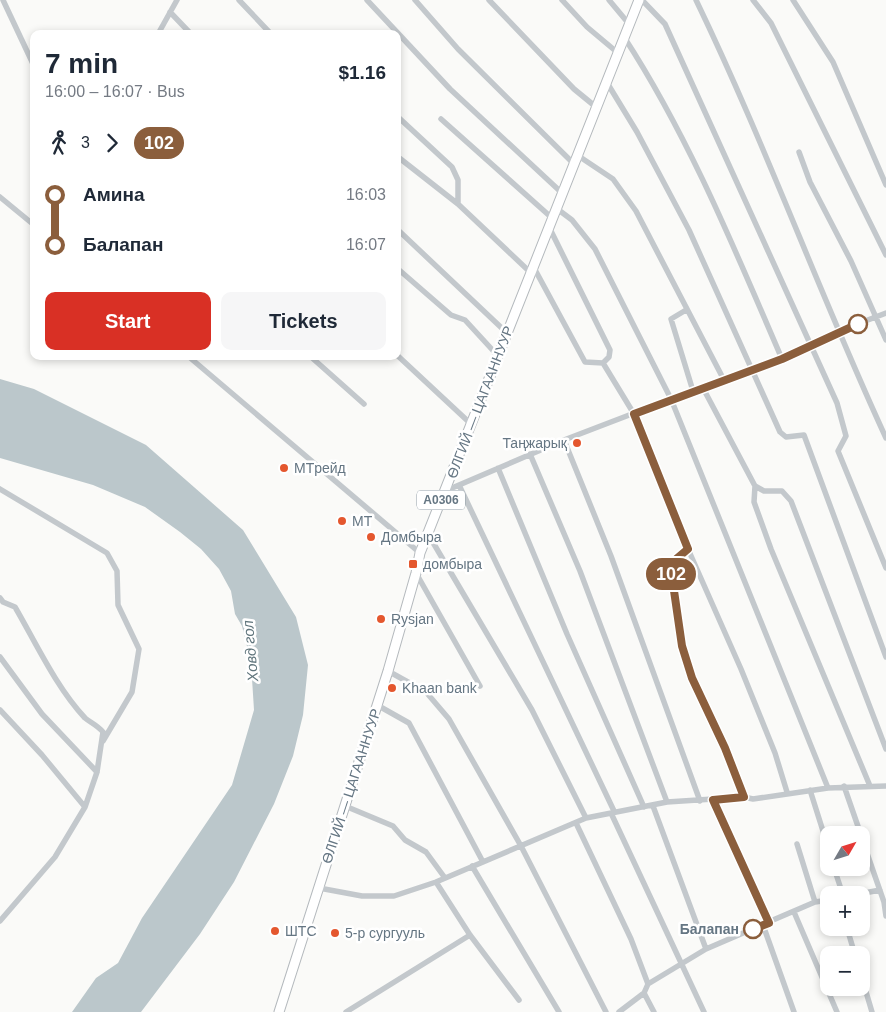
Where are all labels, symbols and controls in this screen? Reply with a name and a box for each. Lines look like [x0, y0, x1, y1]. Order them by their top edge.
text: 7 min [45, 48, 118, 79]
text: $1.16 [338, 62, 386, 83]
text: 16:00 – 16:07 · Bus [45, 83, 185, 100]
icon: walk [45, 129, 73, 157]
icon: forward [98, 129, 126, 157]
text: 102 [144, 133, 174, 153]
text: 3 [81, 134, 90, 151]
text: Амина [83, 184, 145, 205]
text: 16:03 [346, 186, 386, 203]
text: Балапан [83, 234, 163, 255]
text: 16:07 [346, 236, 386, 253]
button: Start [45, 292, 211, 350]
button: Tickets [221, 292, 386, 350]
unlabelled marker [848, 314, 868, 334]
street label: ӨЛГИЙ — ЦАГААННУУР [443, 323, 516, 480]
place label: Таңжарық [502, 435, 568, 451]
marker: Таңжарық [571, 437, 583, 449]
place label: MTрейд [294, 460, 346, 476]
marker: MTрейд [278, 462, 290, 474]
road number: A0306 [417, 490, 465, 510]
place label: МТ [352, 513, 373, 529]
marker: МТ [336, 515, 348, 527]
place label: Домбыра [381, 529, 442, 545]
marker: Домбыра [365, 531, 377, 543]
place label: домбыра [423, 556, 482, 572]
marker: домбыра [407, 558, 419, 570]
line badge: 102 [642, 558, 700, 590]
text: 102 [656, 564, 686, 584]
place label: Rysjan [391, 611, 434, 627]
marker: Rysjan [375, 613, 387, 625]
water label: Ховд гол [239, 619, 261, 683]
place label: Khaan bank [402, 680, 478, 696]
marker: Khaan bank [386, 682, 398, 694]
street label: ӨЛГИЙ — ЦАГААННУУР [317, 706, 384, 865]
north arrow [820, 826, 870, 876]
map controls [820, 826, 870, 996]
button: + [820, 886, 870, 936]
marker: Балапан [743, 919, 763, 939]
place label: Балапан [680, 921, 739, 937]
place label: ШТС [285, 923, 317, 939]
marker: ШТС [269, 925, 281, 937]
place label: 5-р сургууль [345, 925, 425, 941]
marker: 5-р сургууль [329, 927, 341, 939]
button: − [820, 946, 870, 996]

